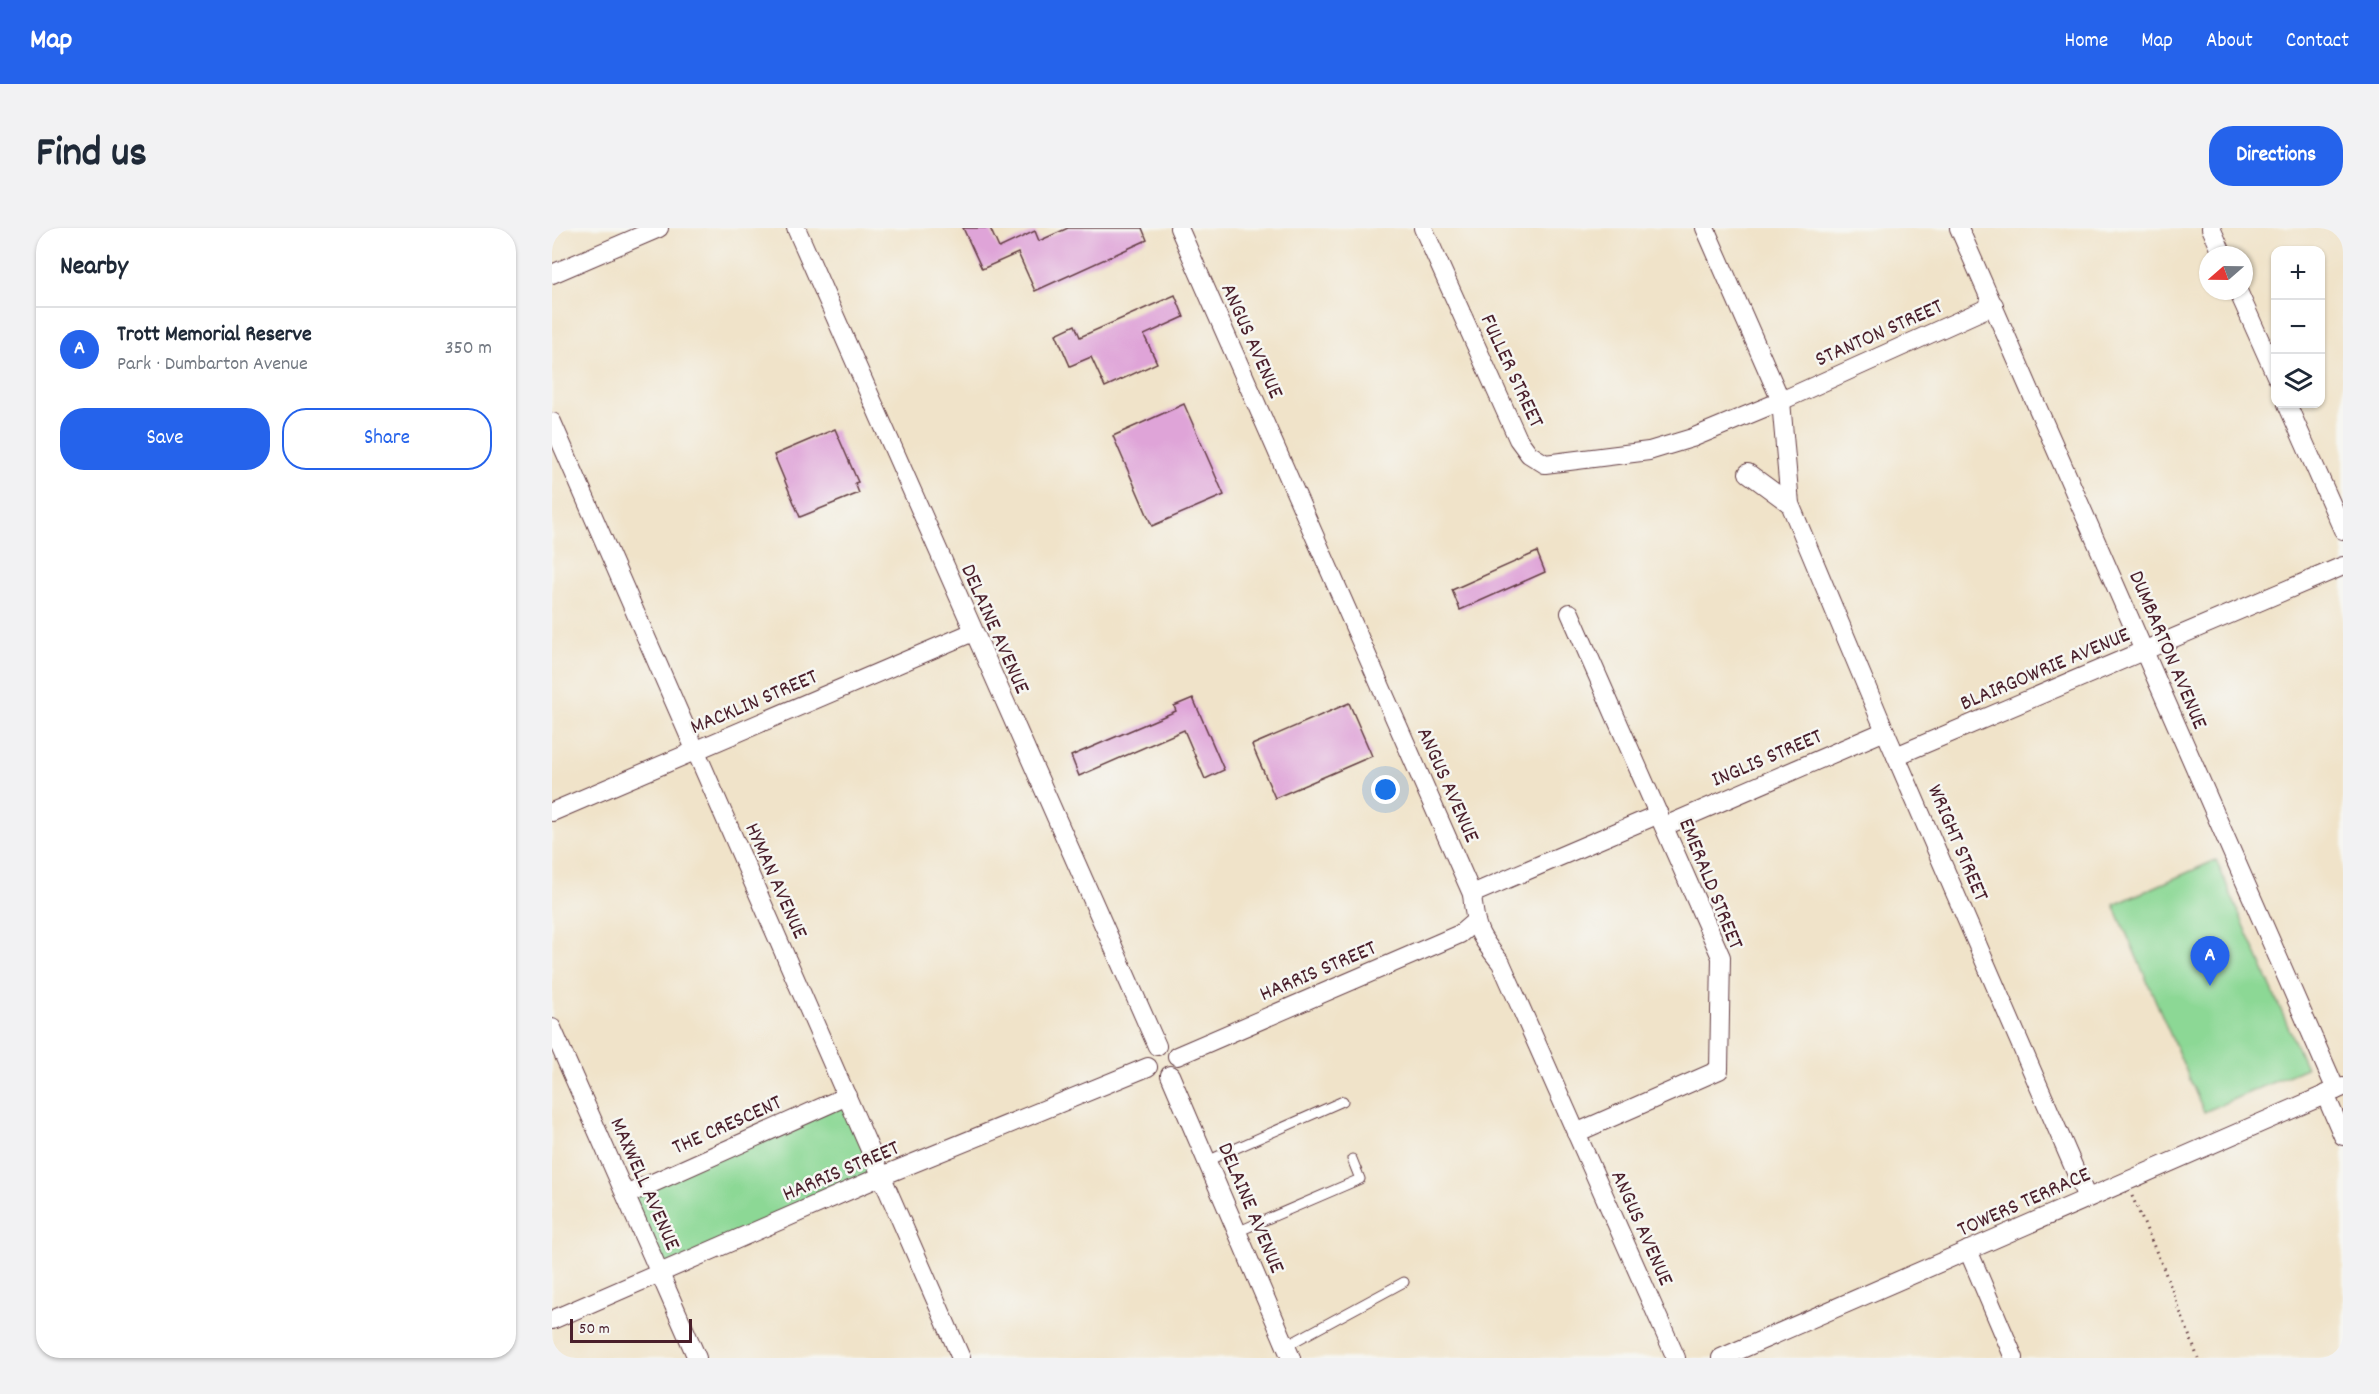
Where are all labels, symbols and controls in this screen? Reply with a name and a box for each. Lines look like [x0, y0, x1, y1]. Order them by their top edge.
text: Map [30, 22, 72, 62]
text: Home [2064, 27, 2108, 57]
text: Map [2141, 27, 2173, 57]
text: About [2206, 27, 2253, 57]
text: Contact [2286, 27, 2349, 57]
text: Find us [36, 126, 147, 186]
button: Directions [2209, 126, 2343, 186]
north arrow [2199, 246, 2253, 300]
map controls [2271, 246, 2325, 408]
button: + [2271, 246, 2325, 300]
text: Nearby [60, 249, 128, 286]
street label: ANGUS AVENUE [1212, 279, 1290, 404]
street label: STANTON STREET [1811, 292, 1948, 376]
button: − [2271, 300, 2325, 354]
street label: FULLER STREET [1471, 310, 1551, 434]
text: Trott Memorial Reserve [117, 320, 312, 351]
text: A [74, 335, 85, 363]
text: 350 m [445, 335, 492, 363]
text: Park · Dumbarton Avenue [117, 351, 308, 379]
button: layers [2271, 354, 2325, 408]
button: Save [60, 408, 270, 470]
button: Share [282, 408, 492, 470]
street label: DELAINE AVENUE [951, 560, 1036, 699]
street label: DUMBARTON AVENUE [2119, 566, 2214, 734]
street label: BLAIRGOWRIE AVENUE [1956, 620, 2135, 720]
street label: MACKLIN STREET [686, 662, 823, 744]
street label: INGLIS STREET [1707, 722, 1828, 796]
street label: ANGUS AVENUE [1408, 723, 1486, 848]
your location [1371, 775, 1400, 804]
street label: WRIGHT STREET [1918, 780, 1995, 907]
street label: EMERALD STREET [1669, 814, 1750, 955]
street label: HYMAN AVENUE [735, 818, 814, 944]
street label: HARRIS STREET [1255, 934, 1382, 1011]
pin: A [2190, 936, 2230, 986]
street label: THE CRESCENT [668, 1088, 787, 1164]
street label: MAXWELL AVENUE [601, 1113, 687, 1256]
street label: HARRIS STREET [778, 1134, 905, 1211]
street label: DELAINE AVENUE [1208, 1138, 1291, 1278]
street label: TOWERS TERRACE [1953, 1160, 2096, 1246]
street label: ANGUS AVENUE [1602, 1166, 1680, 1291]
scale bar [570, 1316, 692, 1344]
text: 50 m [579, 1318, 610, 1341]

